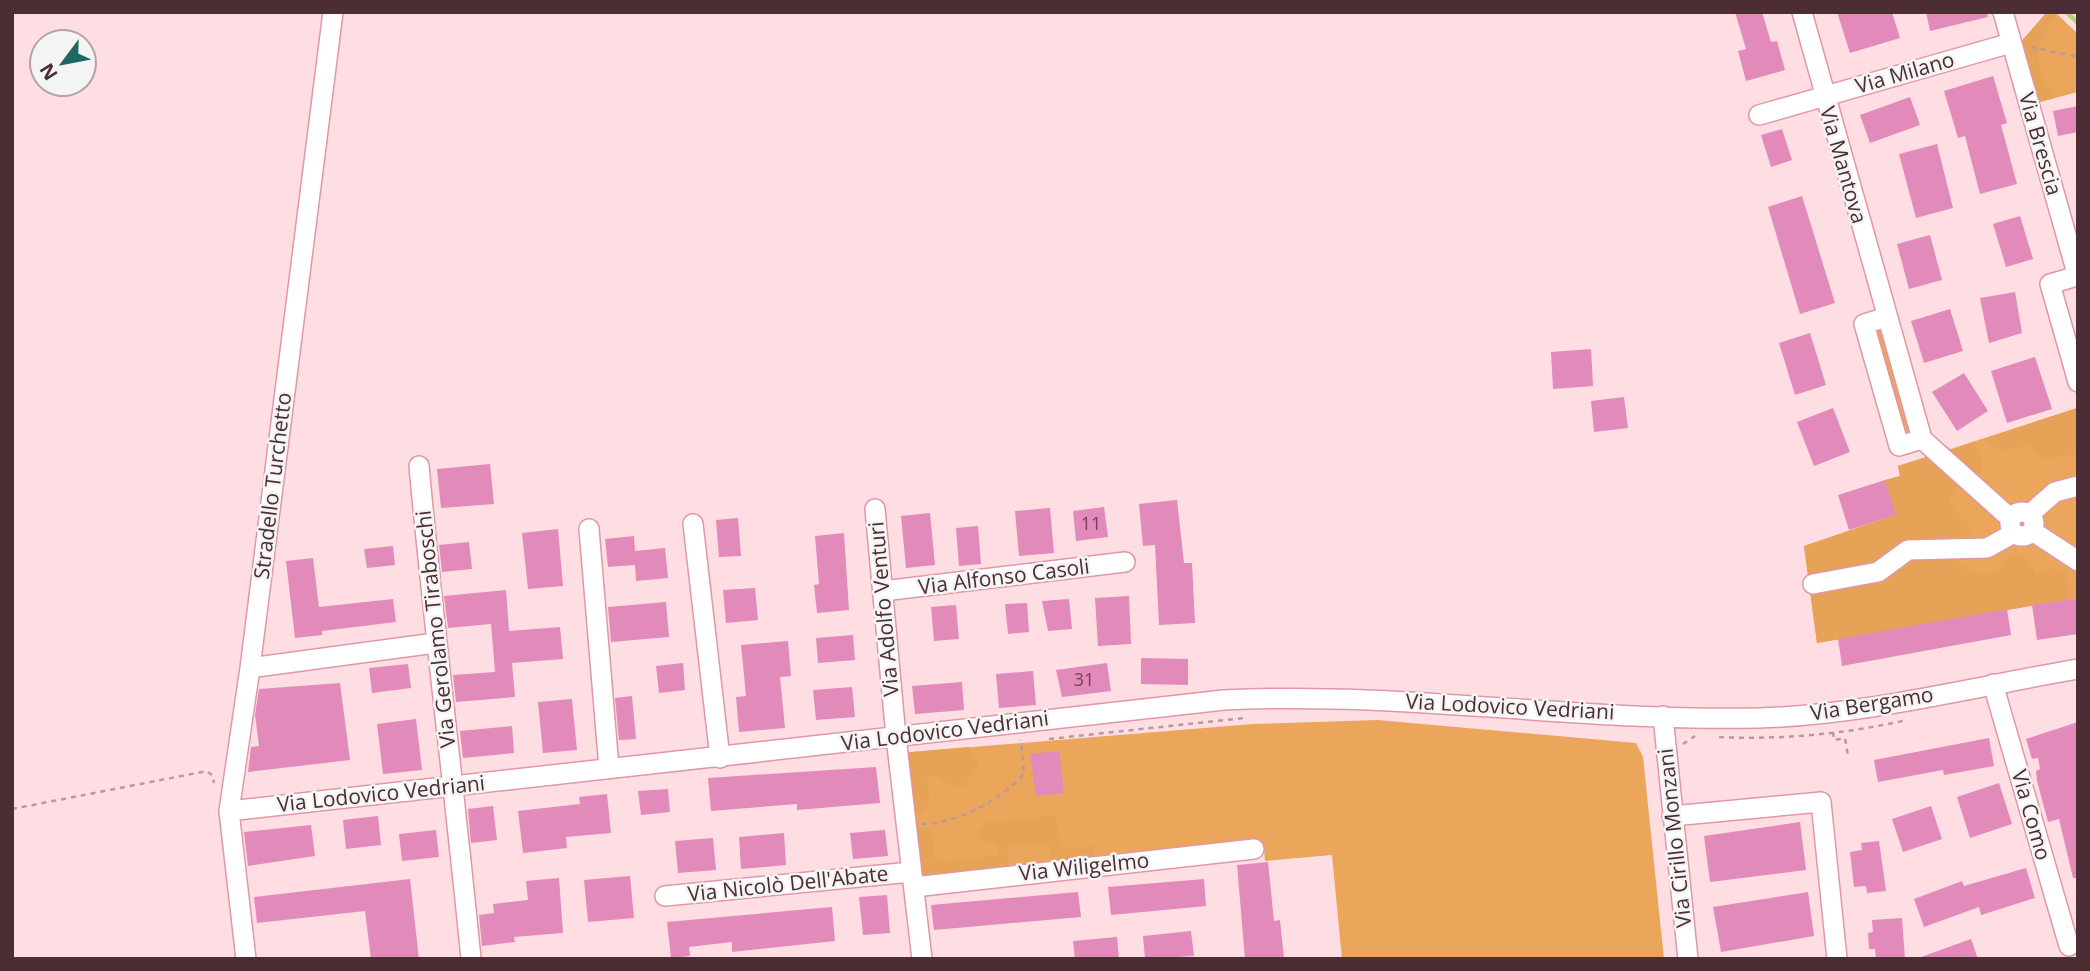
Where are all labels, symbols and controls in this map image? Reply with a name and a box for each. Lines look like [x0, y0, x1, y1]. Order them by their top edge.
north arrow [28, 28, 98, 98]
street label: Via Milano [1852, 45, 1957, 100]
text: N [33, 59, 64, 85]
street label: Via Brescia [2013, 89, 2069, 199]
street label: Via Mantova [1814, 103, 1874, 227]
street label: Stradello Turchetto [247, 391, 297, 581]
street label: Via Gerolamo Tiraboschi [409, 509, 461, 749]
house number: 11 [1081, 511, 1101, 535]
street label: Via Adolfo Venturi [861, 520, 905, 698]
street label: Via Alfonso Casoli [917, 552, 1091, 600]
house number: 31 [1074, 667, 1094, 691]
street label: Via Bergamo [1808, 679, 1935, 727]
street label: Via Lodovico Vedriani [1405, 687, 1615, 725]
street label: Via Lodovico Vedriani [840, 703, 1050, 757]
street label: Via Cirillo Monzani [1651, 747, 1697, 929]
street label: Via Como [2006, 766, 2058, 863]
street label: Via Lodovico Vedriani [276, 768, 486, 818]
street label: Via Wiligelmo [1017, 845, 1150, 887]
street label: Via Nicolò Dell'Abate [686, 859, 890, 907]

